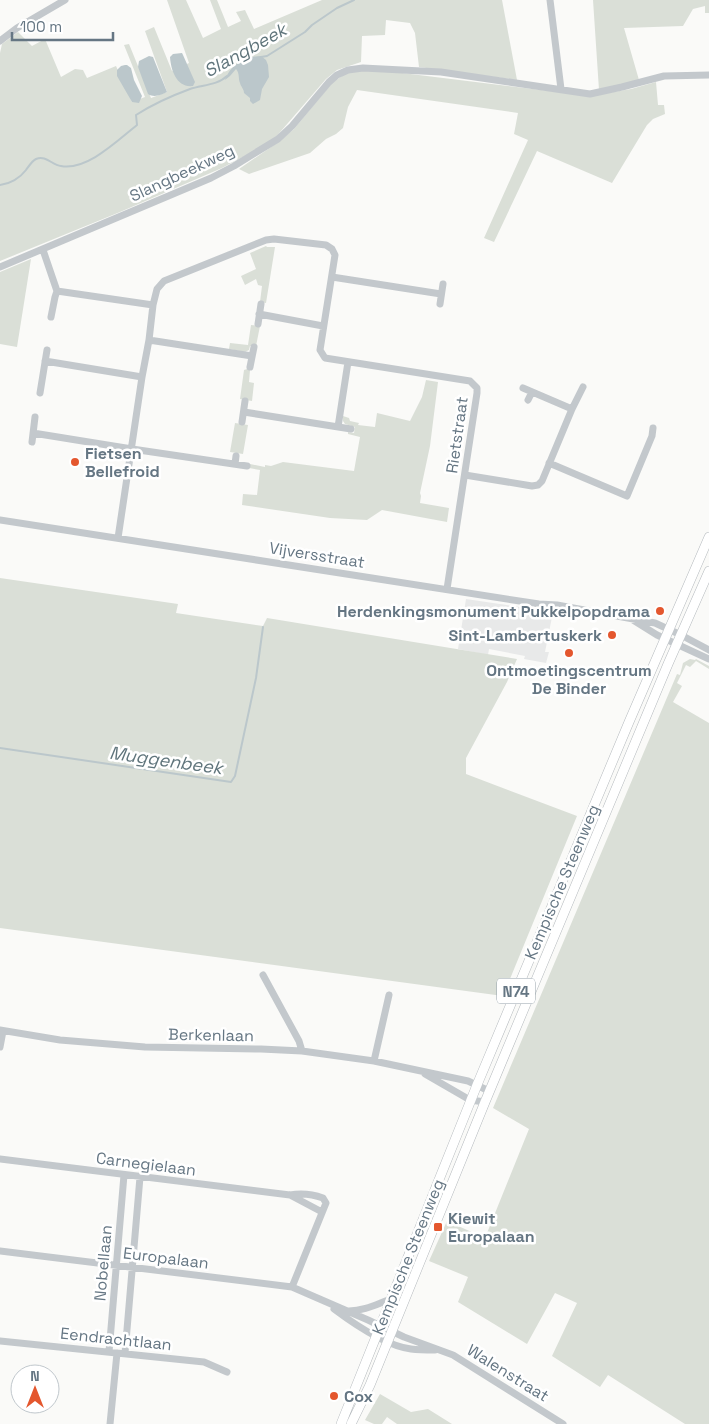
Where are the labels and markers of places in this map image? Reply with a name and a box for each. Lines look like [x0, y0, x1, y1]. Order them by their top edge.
place label: Fietsen Bellefroid [85, 443, 160, 482]
marker: Fietsen Bellefroid [69, 456, 81, 468]
place label: Herdenkingsmonument Pukkelpopdrama [337, 601, 650, 622]
marker: Herdenkingsmonument Pukkelpopdrama [654, 605, 666, 617]
place label: Sint-Lambertuskerk [448, 625, 602, 646]
marker: Sint-Lambertuskerk [606, 629, 618, 641]
marker: Ontmoetingscentrum De Binder [563, 647, 575, 659]
place label: Ontmoetingscentrum De Binder [486, 660, 652, 699]
place label: Kiewit Europalaan [448, 1208, 535, 1247]
marker: Kiewit Europalaan [432, 1221, 444, 1233]
place label: Cox [344, 1386, 374, 1407]
marker: Cox [328, 1390, 340, 1402]

